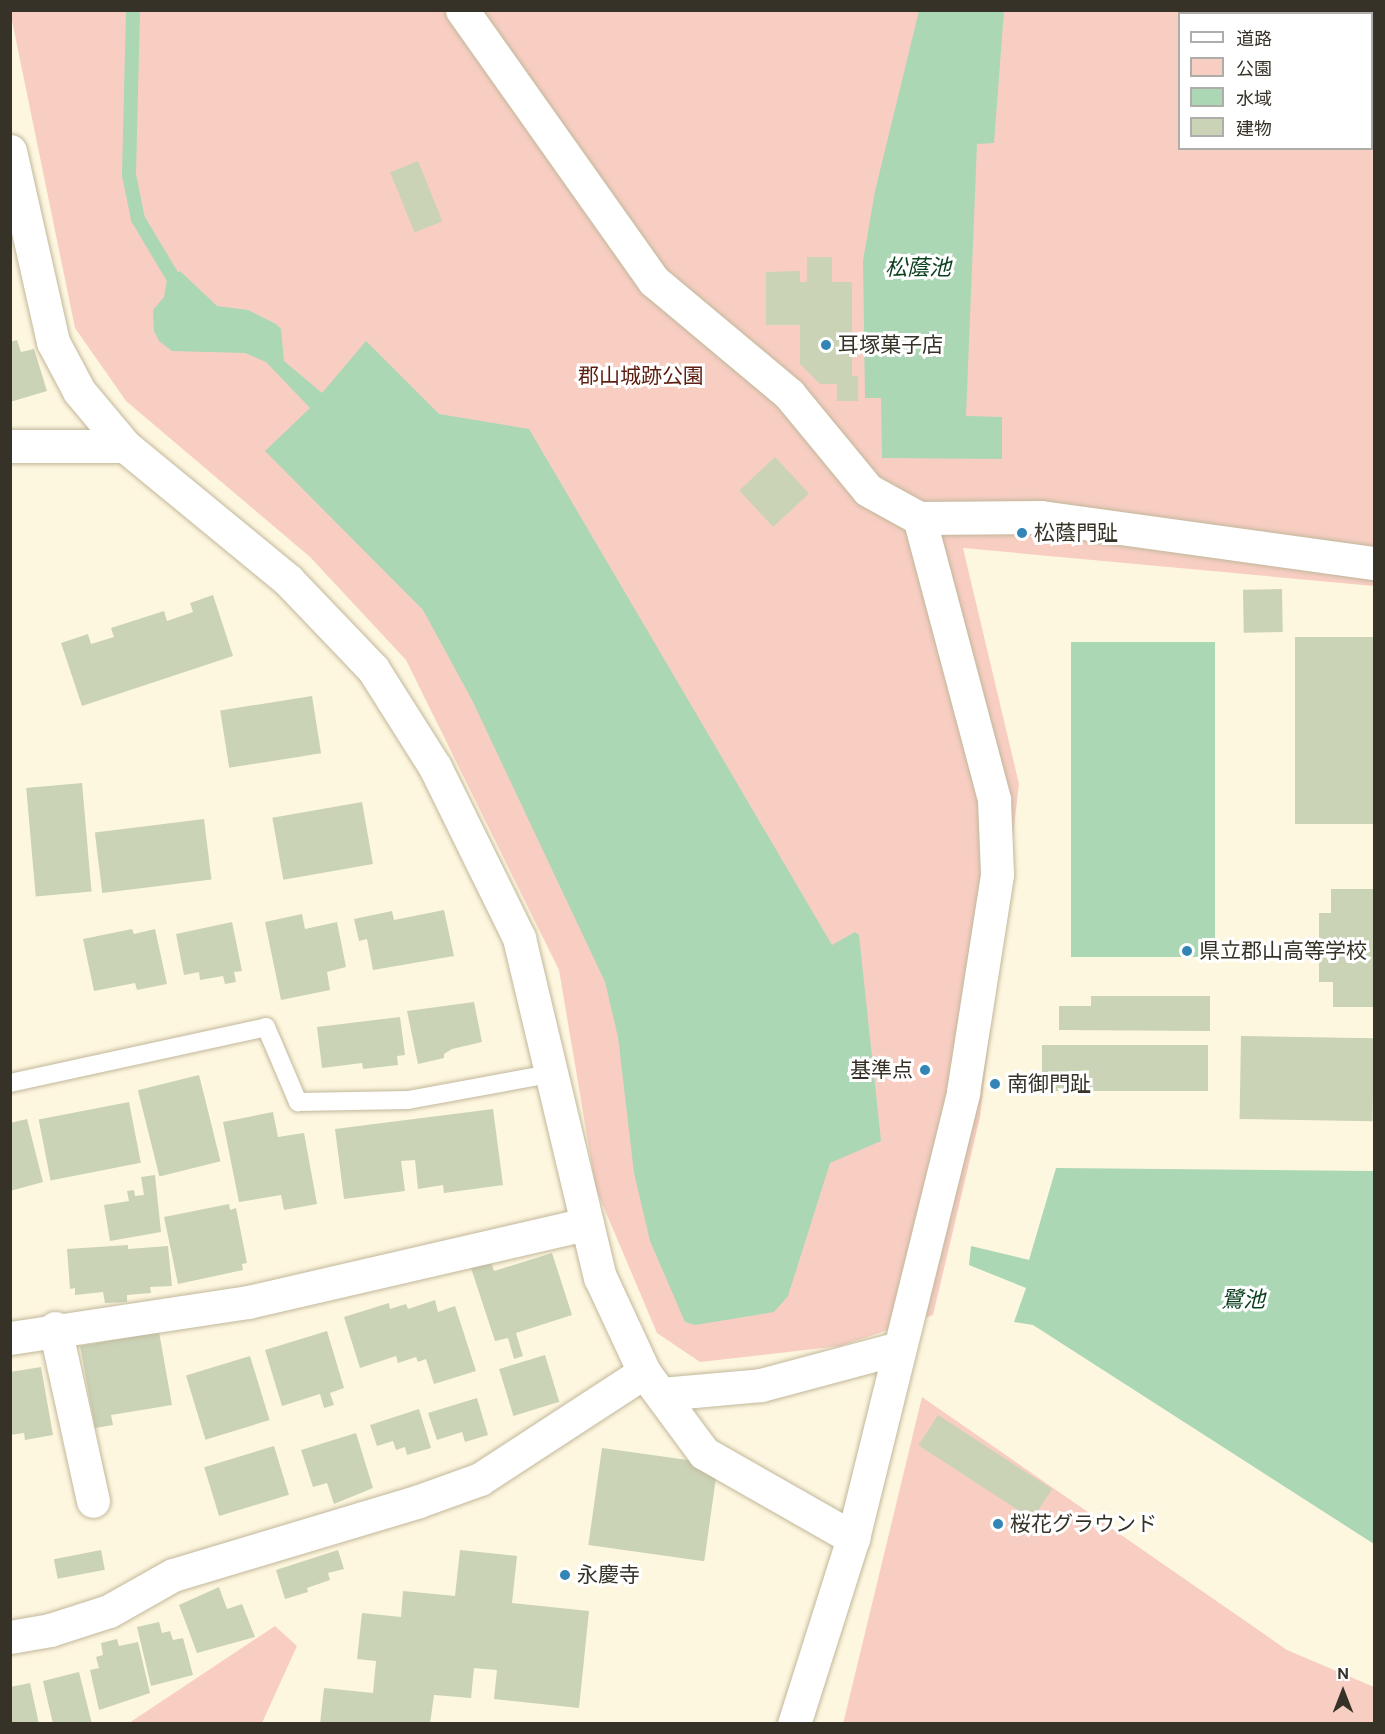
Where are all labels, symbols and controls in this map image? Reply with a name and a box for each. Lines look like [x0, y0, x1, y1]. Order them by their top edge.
legend [1178, 12, 1373, 150]
text: 道路 [1236, 27, 1272, 51]
text: 公園 [1236, 57, 1272, 81]
text: 水域 [1236, 87, 1272, 111]
text: 建物 [1236, 117, 1272, 141]
water label: 松蔭池 [885, 255, 951, 281]
place label: 耳塚菓子店 [838, 332, 943, 358]
marker: 耳塚菓子店 [819, 338, 833, 352]
park label: 郡山城跡公園 [578, 363, 704, 389]
place label: 松蔭門趾 [1034, 520, 1118, 546]
marker: 松蔭門趾 [1015, 526, 1029, 540]
place label: 県立郡山高等学校 [1199, 938, 1367, 964]
marker: 県立郡山高等学校 [1180, 944, 1194, 958]
place label: 基準点 [850, 1057, 913, 1083]
marker: 基準点 [918, 1063, 932, 1077]
place label: 南御門趾 [1007, 1071, 1091, 1097]
marker: 南御門趾 [988, 1077, 1002, 1091]
water label: 鷺池 [1221, 1287, 1265, 1313]
place label: 桜花グラウンド [1010, 1511, 1157, 1537]
marker: 桜花グラウンド [991, 1517, 1005, 1531]
place label: 永慶寺 [577, 1562, 640, 1588]
marker: 永慶寺 [558, 1568, 572, 1582]
north arrow [1313, 1662, 1373, 1722]
text: N [1337, 1663, 1349, 1684]

